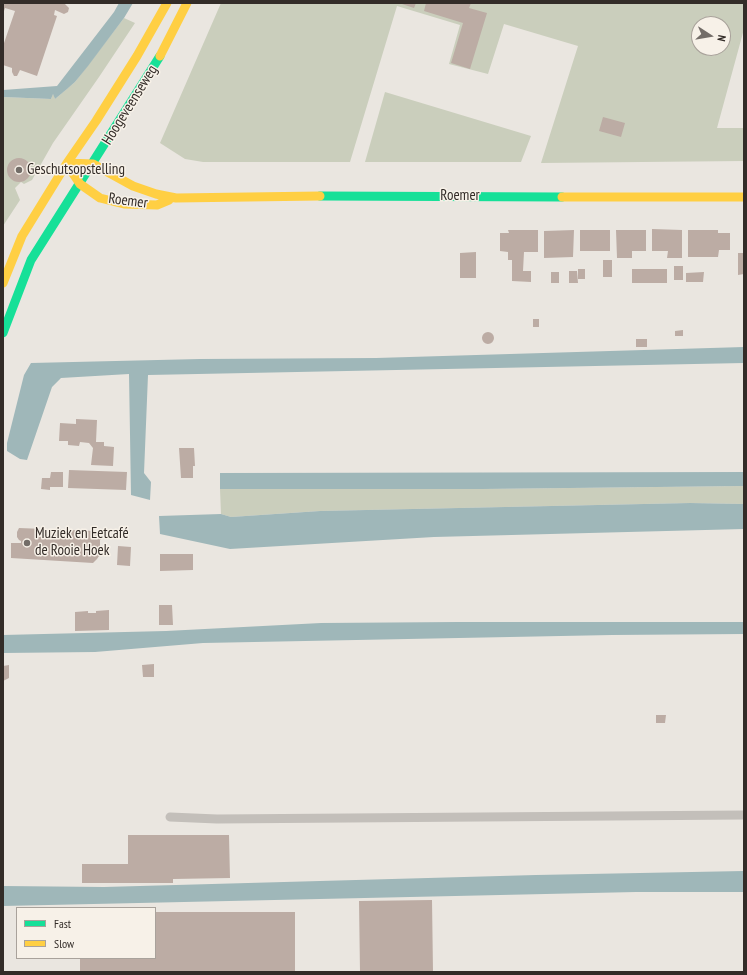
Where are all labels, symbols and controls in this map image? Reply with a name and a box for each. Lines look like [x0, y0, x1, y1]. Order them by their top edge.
north arrow [691, 16, 731, 56]
text: N [714, 34, 729, 43]
street label: Hoogeveenseweg [98, 62, 162, 148]
place label: Geschutsopstelling [27, 161, 125, 179]
marker: Geschutsopstelling [14, 165, 24, 175]
street label: Roemer [440, 187, 480, 205]
street label: Roemer [107, 190, 149, 212]
place label: Muziek en Eetcafé de Rooie Hoek [35, 525, 129, 560]
marker: Muziek en Eetcafé de Rooie Hoek [22, 538, 32, 548]
legend [16, 907, 156, 959]
text: Fast [54, 916, 71, 931]
text: Slow [54, 936, 74, 951]

